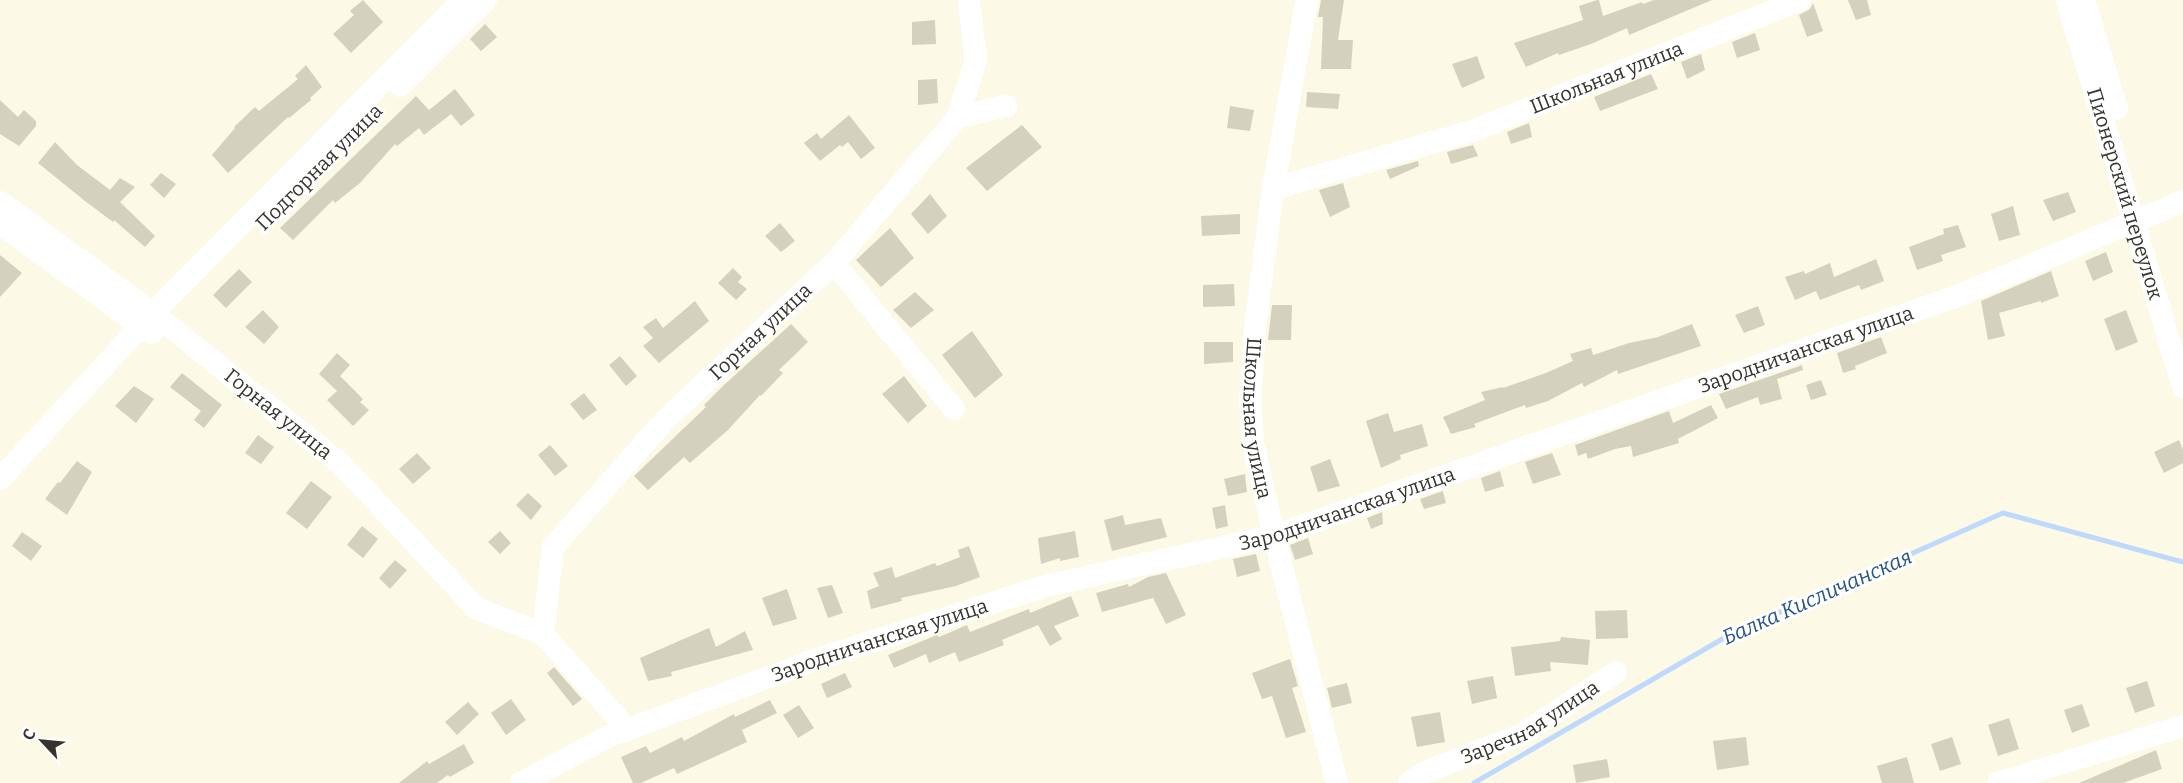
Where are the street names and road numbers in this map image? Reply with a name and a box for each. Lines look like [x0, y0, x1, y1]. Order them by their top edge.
street label: Школьная улица [1526, 36, 1686, 119]
street label: Пионерский переулок [2082, 85, 2168, 302]
street label: Подгорная улица [251, 99, 387, 235]
street label: Горная улица [704, 278, 817, 385]
street label: Зародничанская улица [1695, 300, 1917, 398]
street label: Школьная улица [1238, 337, 1277, 501]
street label: Горная улица [220, 363, 337, 464]
street label: Зародничанская улица [1237, 461, 1458, 555]
street label: Зародничанская улица [768, 593, 991, 687]
street label: Заречная улица [1457, 675, 1604, 769]

